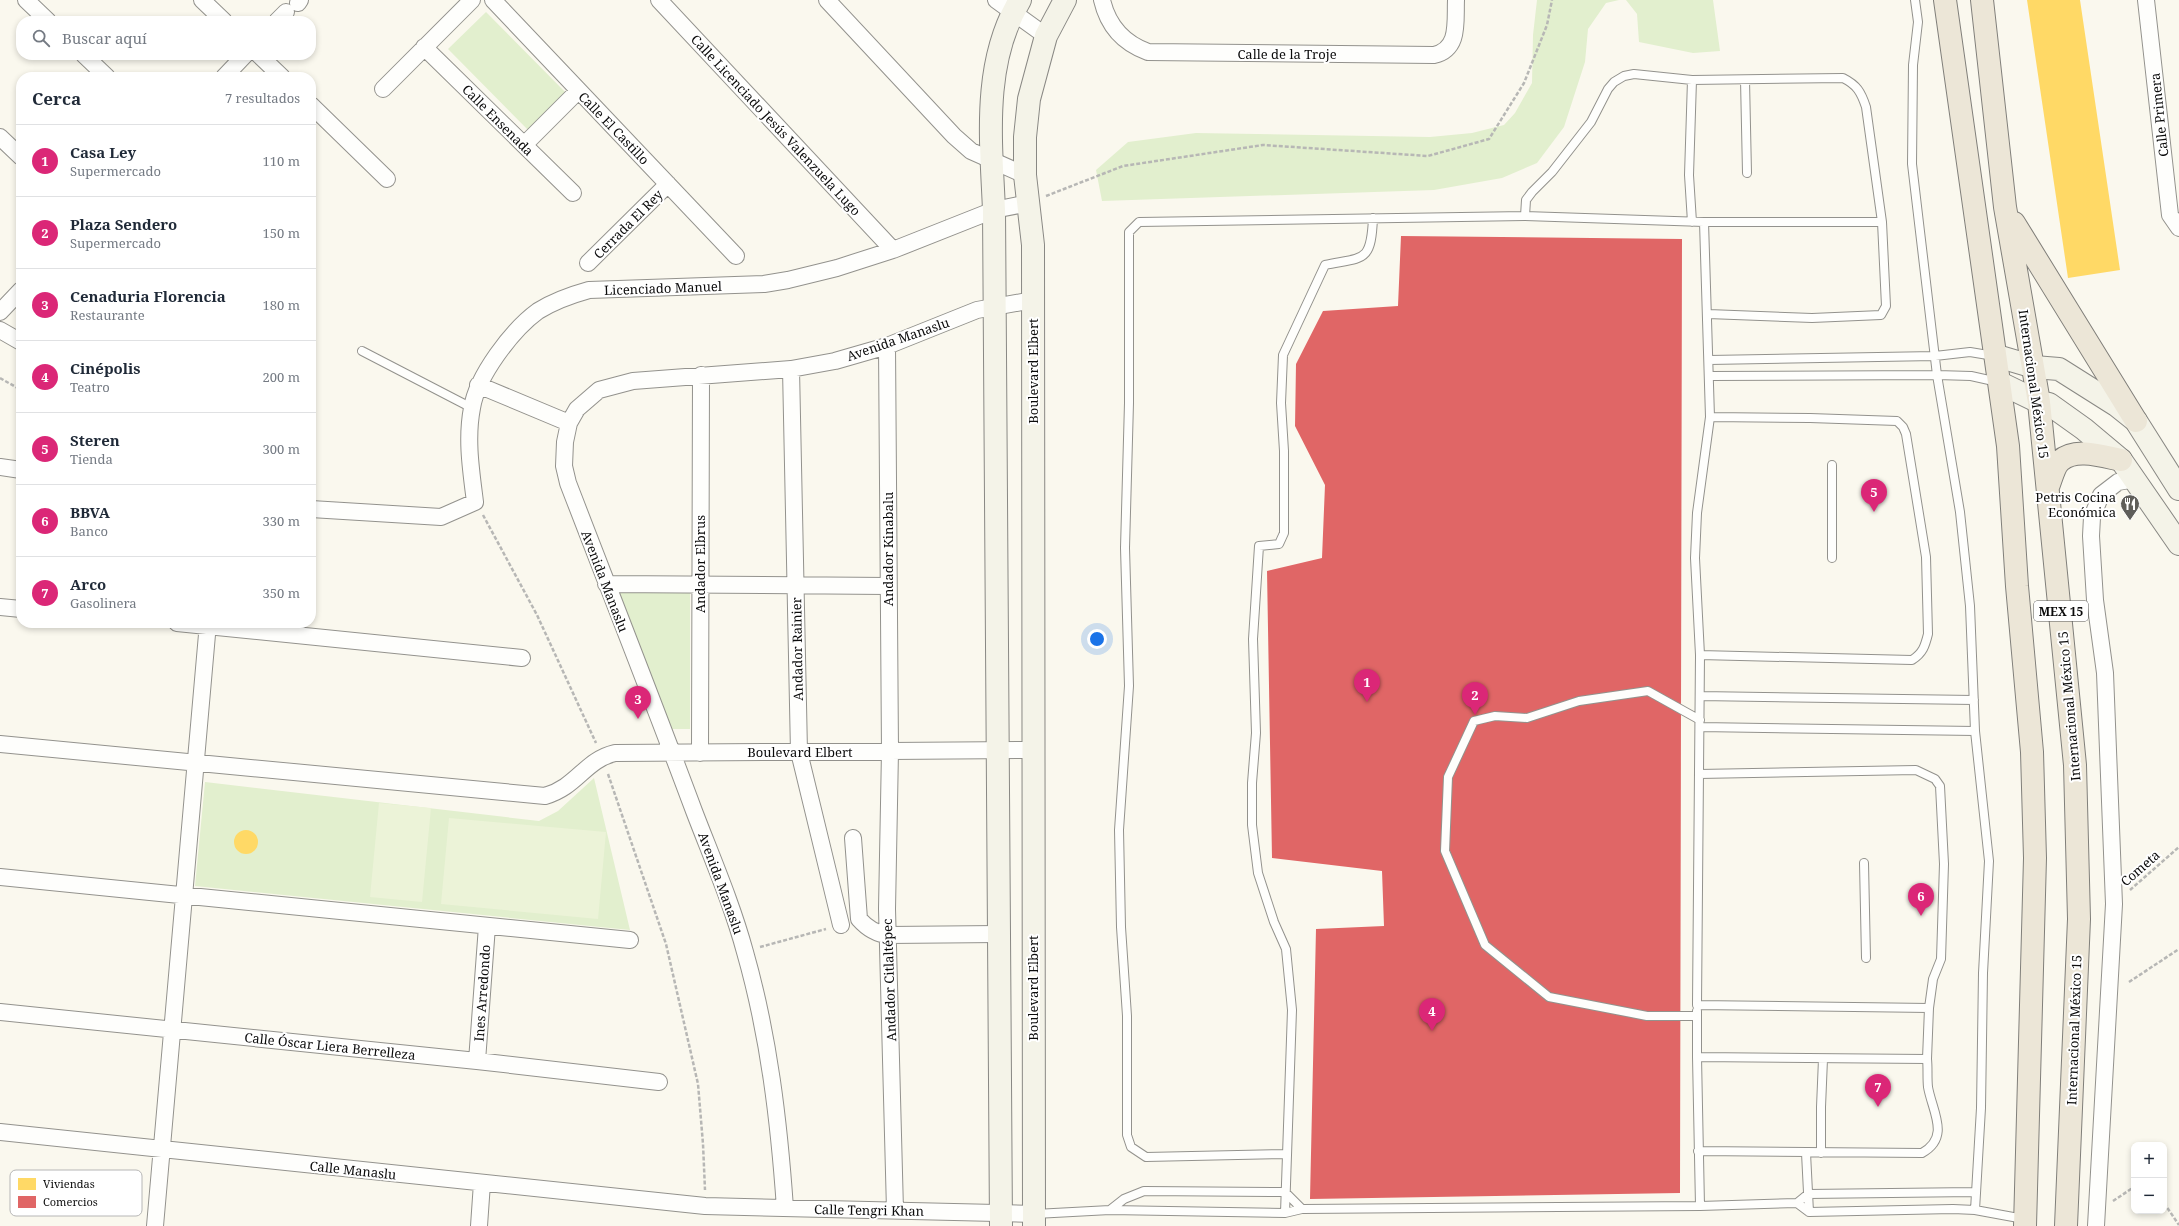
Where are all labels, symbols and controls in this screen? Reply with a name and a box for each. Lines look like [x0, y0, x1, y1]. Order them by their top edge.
search box [16, 16, 316, 60]
icon: search [30, 27, 52, 49]
text: Buscar aquí [62, 28, 147, 48]
street label: Calle Licenciado Jesús Valenzuela Lugo [687, 31, 865, 219]
street label: Calle de la Troje [1237, 45, 1337, 63]
street label: Calle Primera [2146, 72, 2172, 158]
street label: Calle Ensenada [458, 80, 538, 160]
text: Cerca [32, 87, 81, 110]
street label: Calle El Castillo [575, 88, 653, 168]
text: 7 resultados [225, 89, 300, 107]
text: Casa Ley [70, 142, 136, 162]
text: 1 [41, 152, 49, 170]
text: 110 m [263, 152, 300, 170]
text: Supermercado [70, 162, 161, 180]
street label: Cerrada El Rey [589, 185, 667, 263]
text: Plaza Sendero [70, 214, 177, 234]
text: 2 [41, 224, 49, 242]
text: 150 m [263, 224, 300, 242]
text: Supermercado [70, 234, 161, 252]
street label: Licenciado Manuel [604, 277, 722, 299]
text: Cenaduria Florencia [70, 286, 226, 306]
text: 3 [41, 296, 49, 314]
text: 180 m [263, 296, 300, 314]
text: Restaurante [70, 306, 145, 324]
street label: Internacional México 15 [2015, 308, 2053, 460]
street label: Avenida Manaslu [844, 313, 952, 365]
street label: Boulevard Elbert [1024, 318, 1042, 424]
text: Cinépolis [70, 358, 141, 378]
text: 4 [41, 368, 49, 386]
text: 200 m [263, 368, 300, 386]
text: Teatro [70, 378, 110, 396]
text: Steren [70, 430, 120, 450]
text: 5 [41, 440, 49, 458]
text: 300 m [263, 440, 300, 458]
text: Tienda [70, 450, 113, 468]
pin: 5 [1861, 479, 1887, 512]
place label: Petris Cocina Económica [2035, 488, 2116, 521]
street label: Andador Kinabalu [879, 492, 897, 606]
restaurant icon: Petris Cocina Económica [2119, 493, 2141, 521]
text: BBVA [70, 502, 110, 522]
text: 6 [41, 512, 49, 530]
text: 330 m [263, 512, 300, 530]
street label: Andador Elbrus [691, 515, 709, 613]
text: Banco [70, 522, 108, 540]
street label: Avenida Manaslu [577, 528, 633, 634]
text: Arco [70, 574, 106, 594]
text: 7 [41, 584, 49, 602]
text: 350 m [263, 584, 300, 602]
text: Gasolinera [70, 594, 137, 612]
street label: Andador Rainier [787, 597, 807, 701]
road number: MEX 15 [2034, 601, 2088, 621]
your location [1087, 629, 1107, 649]
street label: Internacional México 15 [2053, 630, 2085, 782]
pin: 1 [1354, 669, 1380, 702]
pin: 2 [1462, 682, 1488, 715]
pin: 3 [625, 686, 651, 719]
street label: Boulevard Elbert [747, 743, 853, 761]
street label: Avenida Manaslu [694, 829, 748, 937]
street label: Cometa [2117, 846, 2163, 890]
pin: 6 [1908, 883, 1934, 916]
street label: Andador Citlaltépec [878, 918, 900, 1042]
street label: Boulevard Elbert [1024, 935, 1042, 1041]
street label: Ines Arredondo [470, 944, 494, 1042]
street label: Internacional México 15 [2062, 955, 2086, 1105]
pin: 4 [1419, 998, 1445, 1031]
street label: Calle Óscar Liera Berrelleza [244, 1028, 416, 1064]
pin: 7 [1865, 1074, 1891, 1107]
map controls [2131, 1142, 2167, 1214]
button: + [2131, 1142, 2167, 1178]
street label: Calle Manaslu [309, 1156, 397, 1184]
legend [10, 1170, 142, 1216]
text: Viviendas [43, 1176, 95, 1191]
button: − [2131, 1178, 2167, 1214]
text: Comercios [43, 1194, 98, 1209]
street label: Calle Tengri Khan [814, 1200, 925, 1220]

